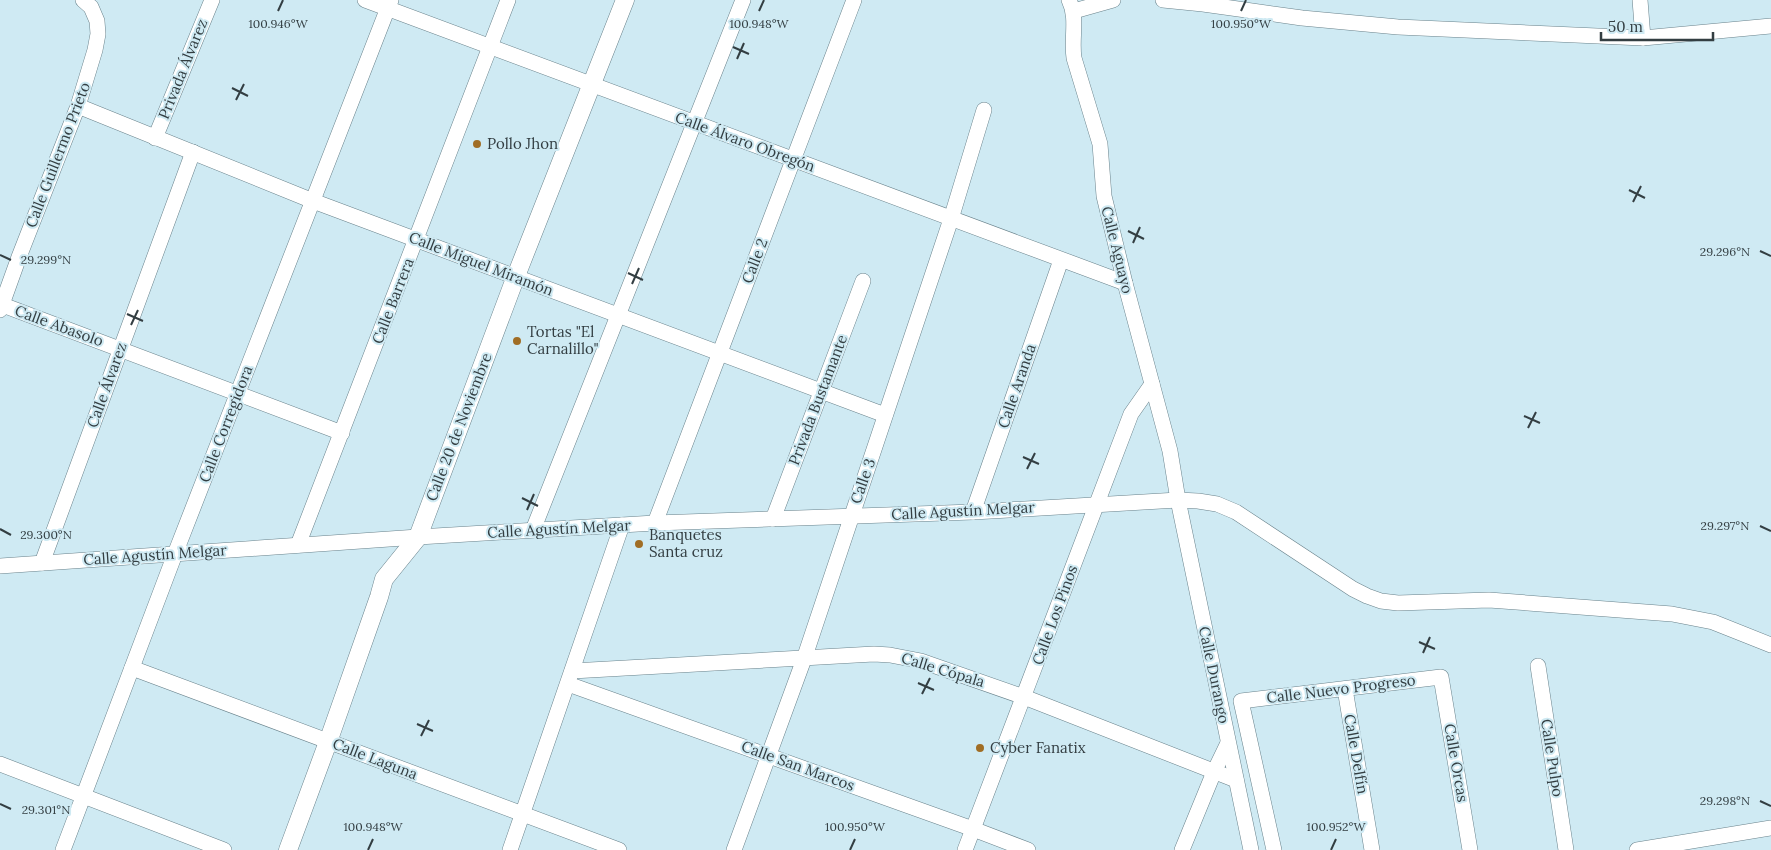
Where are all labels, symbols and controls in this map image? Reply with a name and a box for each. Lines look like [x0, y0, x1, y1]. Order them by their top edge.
scale bar [1601, 10, 1714, 42]
street label: Privada Álvarez [154, 16, 211, 122]
text: 100.946°W [248, 16, 309, 31]
text: 100.948°W [729, 16, 790, 31]
text: 100.950°W [1211, 16, 1272, 31]
text: 50 m [1608, 17, 1643, 36]
street label: Calle Guillermo Prieto [21, 79, 94, 230]
street label: Calle Álvaro Obregón [673, 107, 818, 176]
place label: Pollo Jhon [487, 134, 558, 153]
marker: Pollo Jhon [471, 138, 483, 150]
street label: Calle Aguayo [1097, 204, 1138, 296]
street label: Calle Miguel Miramón [406, 227, 556, 300]
street label: Calle 2 [737, 236, 772, 286]
text: 29.296°N [1700, 244, 1750, 259]
text: 29.299°N [21, 252, 71, 267]
street label: Calle Barrera [367, 255, 418, 347]
street label: Calle Abasolo [12, 301, 106, 350]
place label: Tortas "El Carnalillo" [527, 322, 599, 358]
street label: Privada Bustamante [784, 332, 851, 468]
marker: Tortas "El Carnalillo" [511, 335, 523, 347]
street label: Calle Álvarez [82, 340, 131, 430]
street label: Calle Aranda [993, 341, 1040, 430]
street label: Calle 20 de Noviembre [421, 350, 496, 504]
street label: Calle Corregidora [195, 363, 257, 485]
street label: Calle 3 [846, 456, 879, 506]
street label: Calle Agustín Melgar [891, 497, 1036, 524]
street label: Calle Agustín Melgar [487, 515, 632, 542]
text: 29.297°N [1701, 518, 1749, 533]
place label: Banquetes Santa cruz [649, 525, 723, 561]
text: 29.300°N [20, 527, 72, 542]
marker: Banquetes Santa cruz [633, 538, 645, 550]
street label: Calle Agustín Melgar [83, 540, 228, 569]
street label: Calle Los Pinos [1028, 562, 1081, 667]
street label: Calle Durango [1195, 625, 1234, 725]
street label: Calle Cópala [899, 648, 987, 691]
street label: Calle Nuevo Progreso [1265, 670, 1417, 707]
street label: Calle Delfín [1340, 713, 1373, 795]
street label: Calle Pulpo [1537, 718, 1568, 798]
street label: Calle Orcas [1440, 722, 1473, 804]
street label: Calle Laguna [330, 734, 421, 783]
street label: Calle San Marcos [739, 736, 858, 795]
place label: Cyber Fanatix [990, 738, 1086, 757]
marker: Cyber Fanatix [974, 742, 986, 754]
text: 29.298°N [1700, 793, 1750, 808]
text: 29.301°N [22, 802, 70, 817]
text: 100.948°W [343, 819, 404, 834]
text: 100.950°W [825, 819, 886, 834]
text: 100.952°W [1307, 819, 1366, 834]

